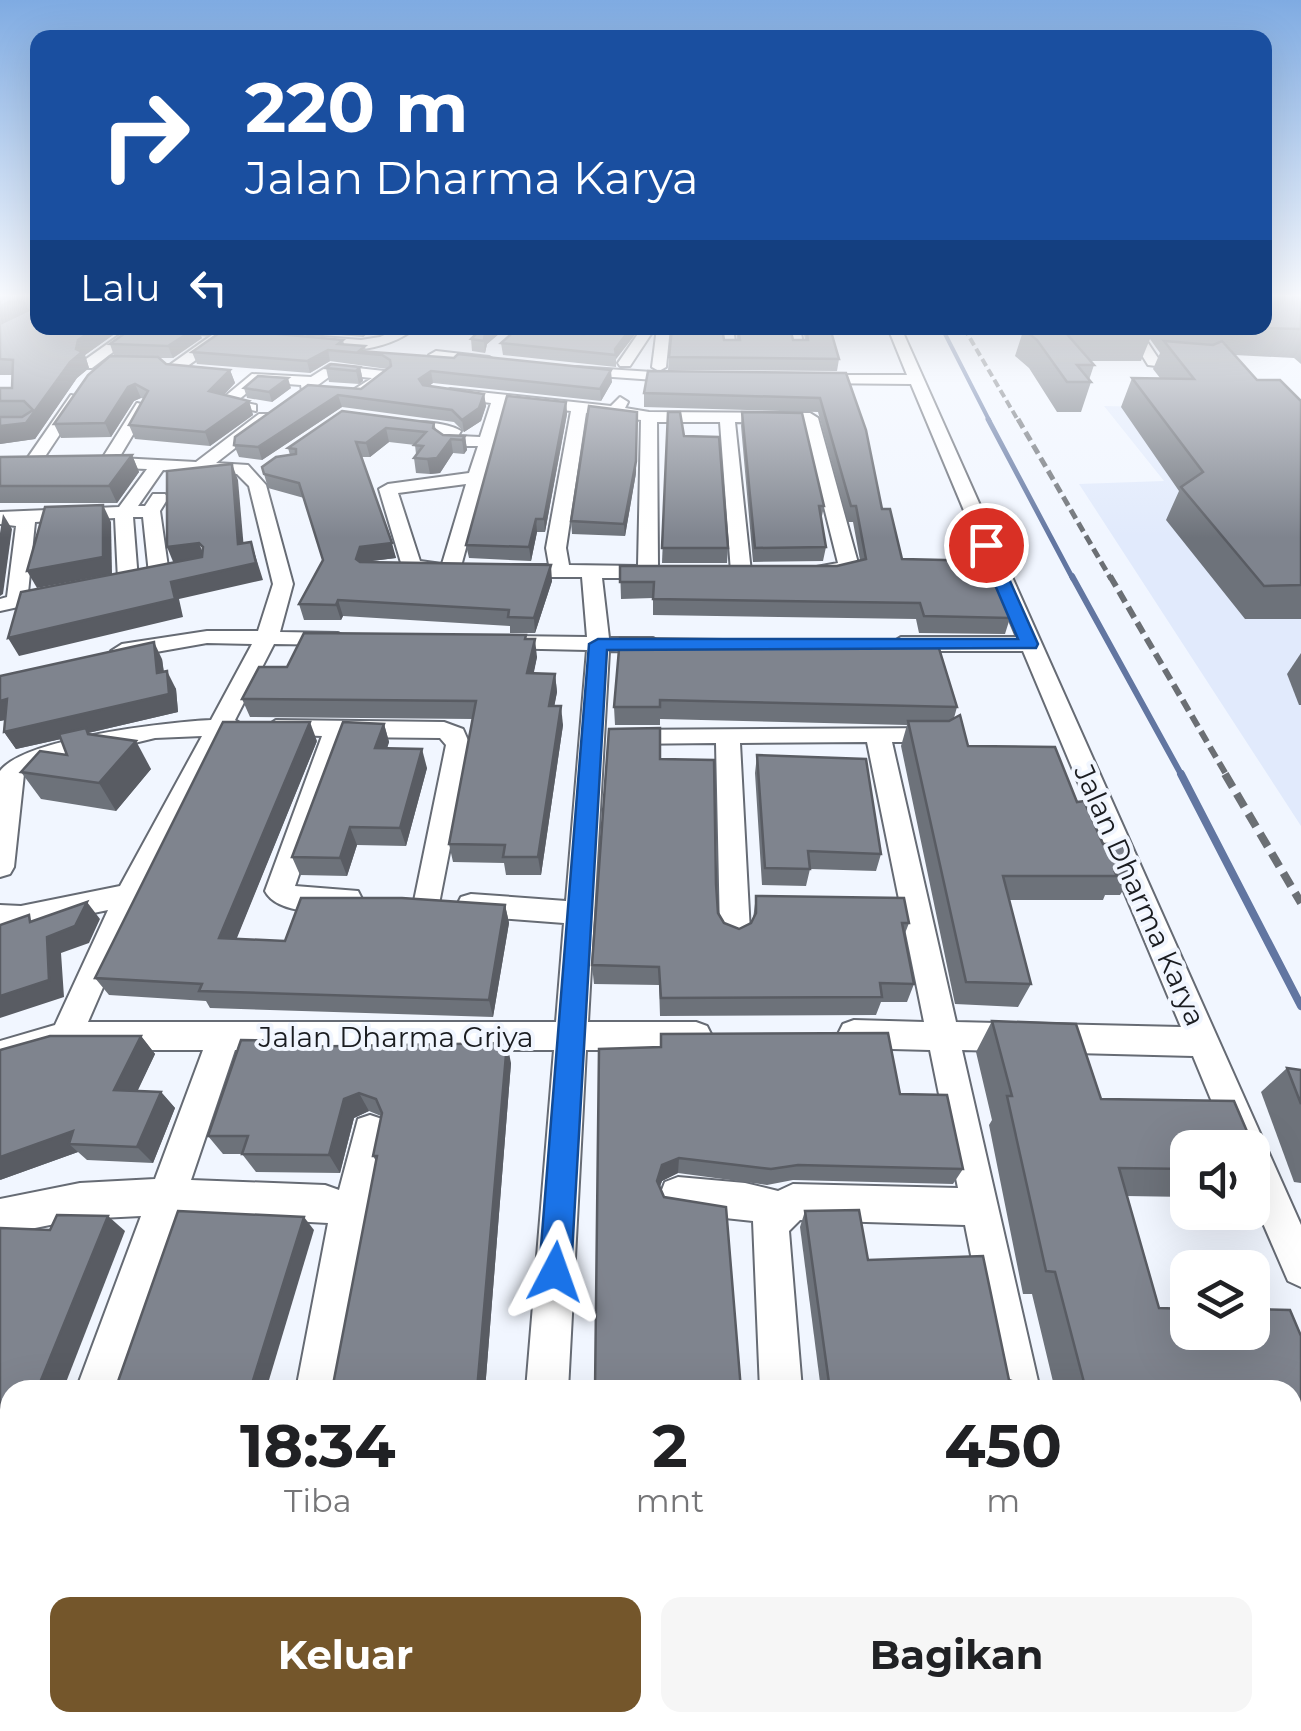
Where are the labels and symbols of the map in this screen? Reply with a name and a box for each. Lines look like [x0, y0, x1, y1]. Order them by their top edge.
pin [944, 503, 1029, 588]
street label: Jalan Dharma Karya [1067, 758, 1213, 1031]
street label: Jalan Dharma Griya [257, 1020, 534, 1054]
position arrow [503, 1220, 607, 1324]

